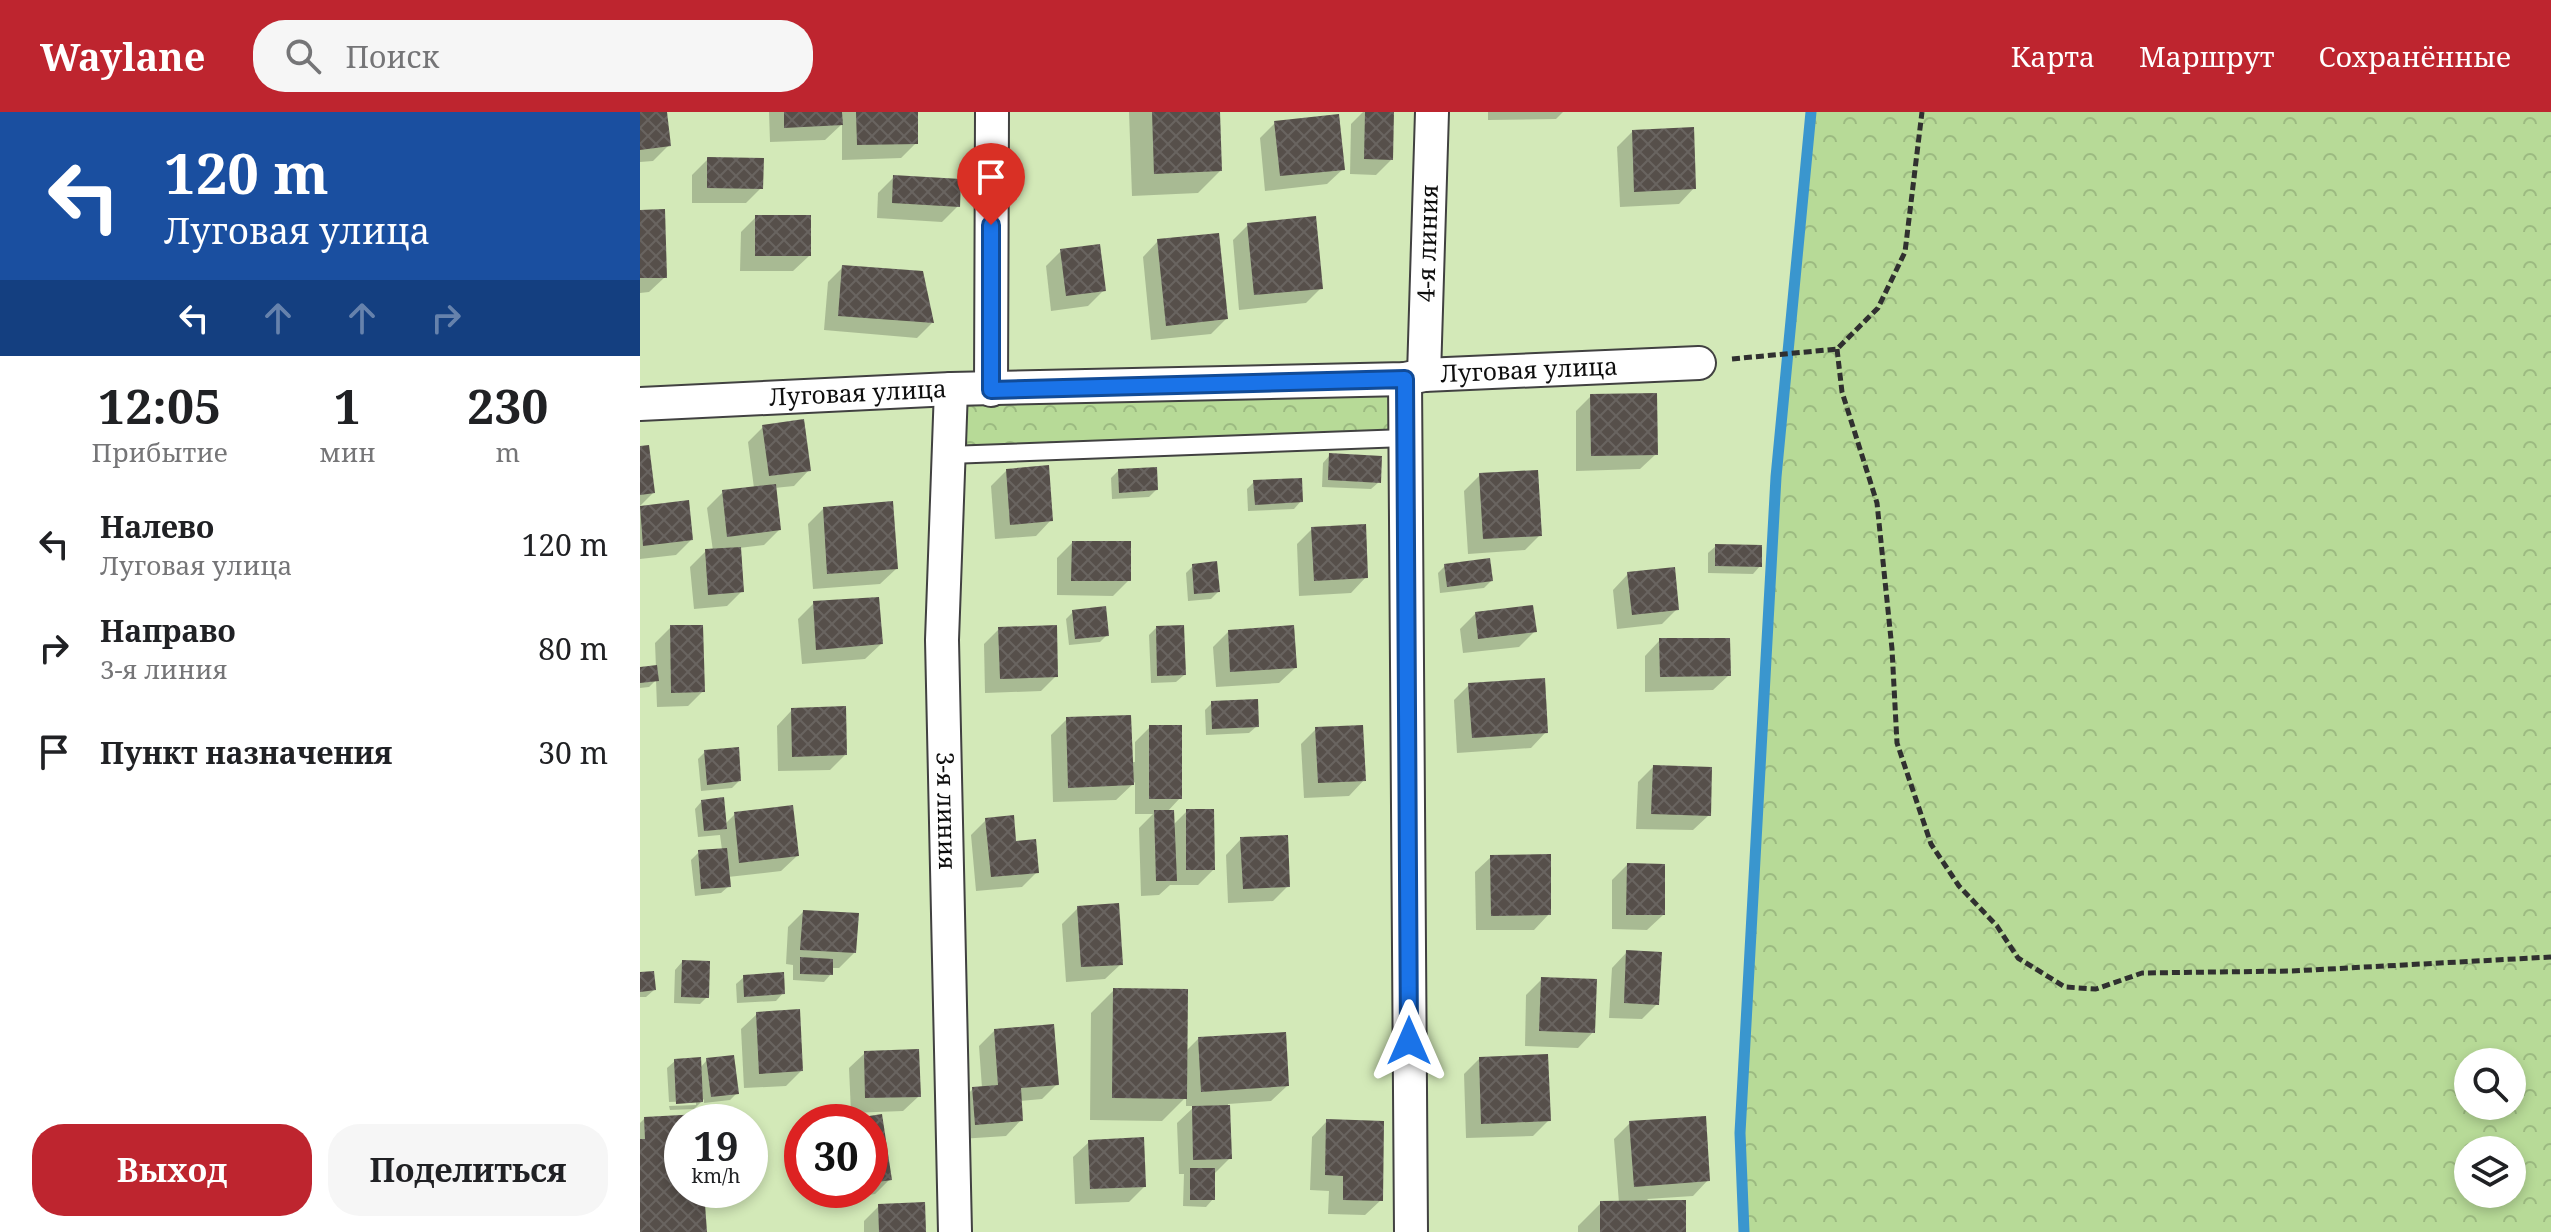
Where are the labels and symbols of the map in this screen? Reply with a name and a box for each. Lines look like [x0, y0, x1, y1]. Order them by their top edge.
pin [957, 143, 1025, 225]
street label: 4-я линия [1408, 184, 1445, 302]
street label: Луговая улица [1440, 349, 1618, 389]
street label: Луговая улица [768, 371, 947, 413]
street label: 3-я линия [929, 752, 965, 870]
position arrow [1367, 999, 1451, 1083]
speed limit sign: 30 [784, 1104, 888, 1208]

